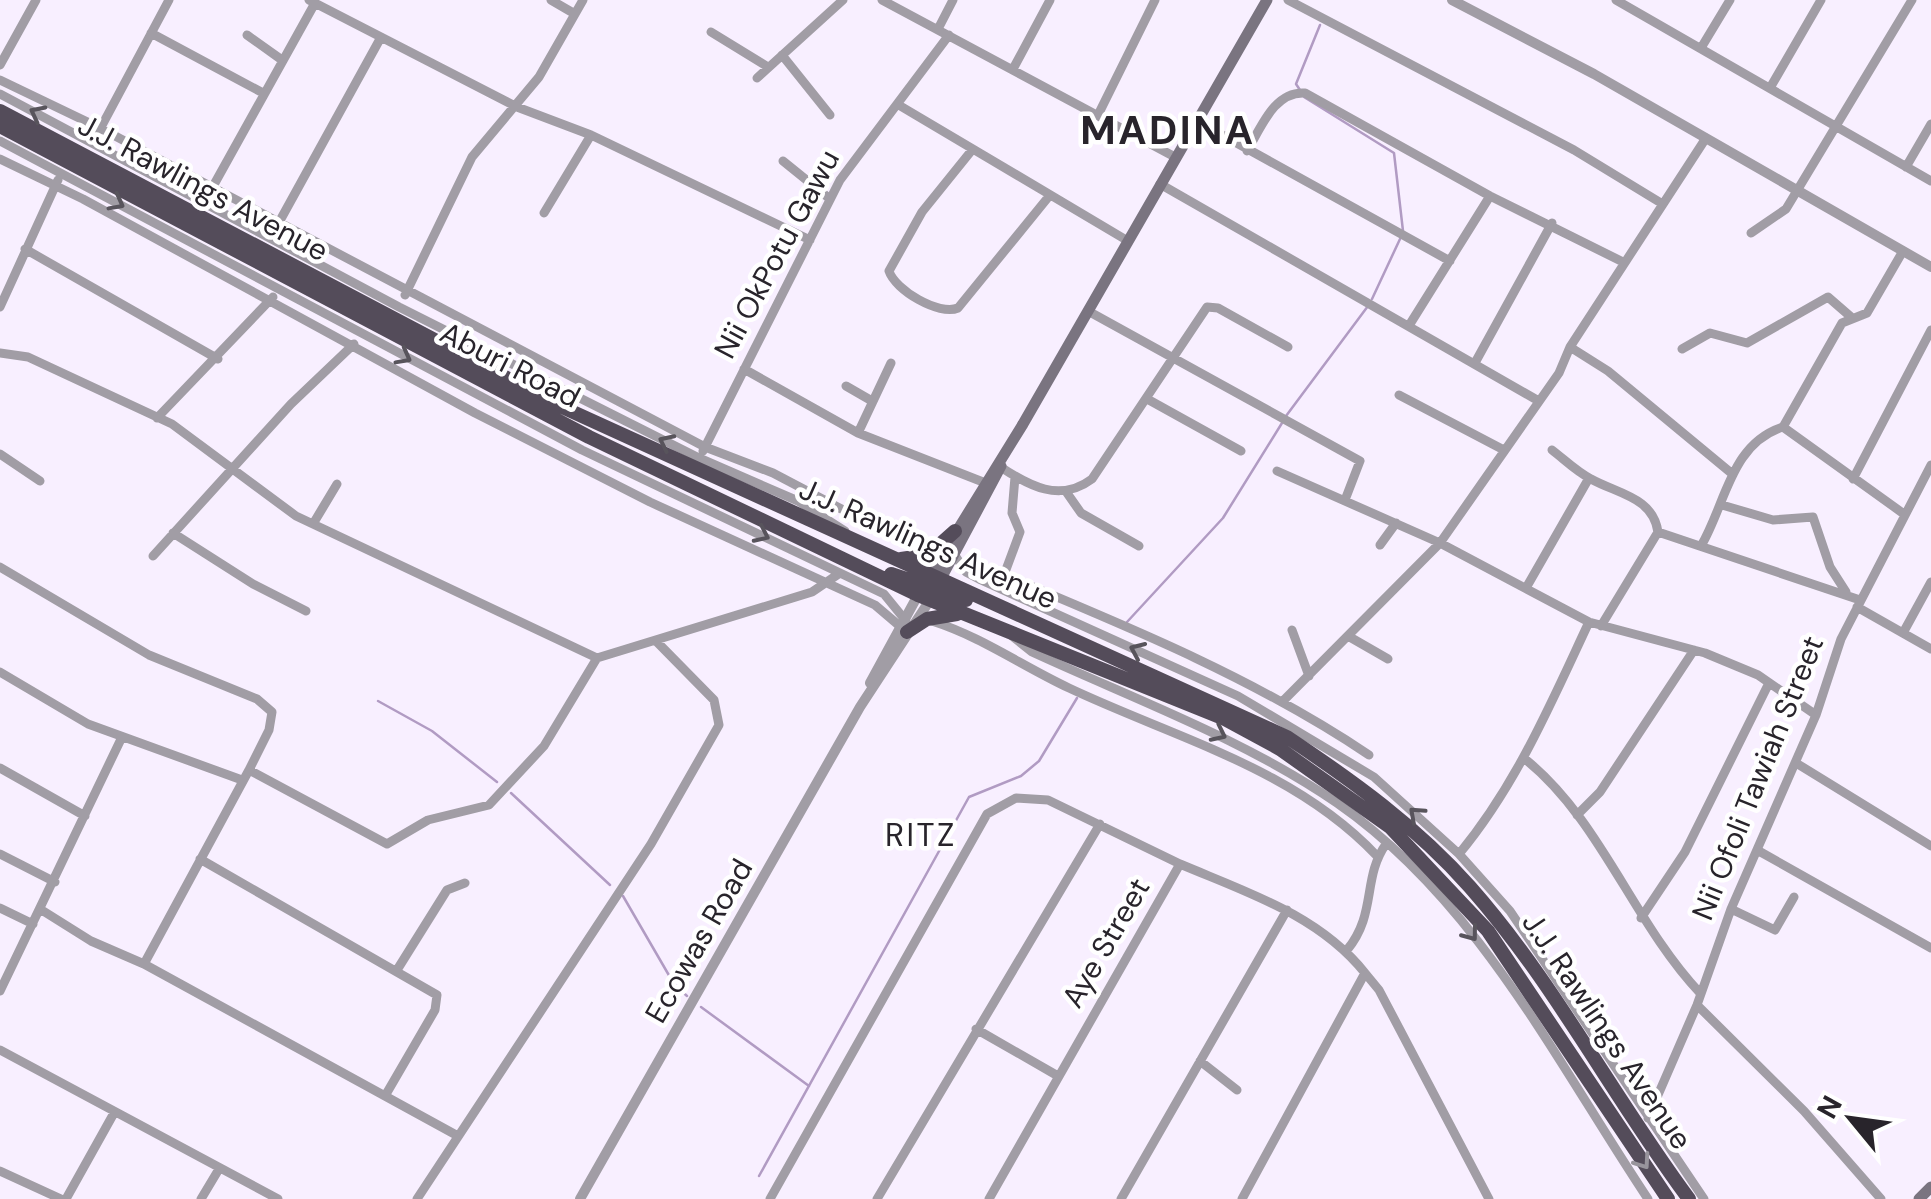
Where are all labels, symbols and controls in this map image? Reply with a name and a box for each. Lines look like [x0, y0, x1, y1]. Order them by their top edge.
district label: MADINA [1080, 104, 1256, 156]
street label: J.J. Rawlings Avenue [71, 105, 335, 270]
one-way arrow [29, 106, 47, 125]
street label: Nii OkPotu Gawu [705, 143, 848, 365]
one-way arrow [106, 191, 124, 211]
street label: Aburi Road [434, 313, 587, 416]
one-way arrow [393, 345, 411, 364]
one-way arrow [658, 434, 676, 454]
street label: J.J. Rawlings Avenue [793, 469, 1063, 618]
one-way arrow [752, 523, 770, 543]
street label: Nii Ofoli Tawiah Street [1683, 630, 1832, 926]
one-way arrow [1130, 642, 1148, 662]
one-way arrow [1209, 722, 1227, 742]
one-way arrow [1409, 808, 1428, 826]
district label: RITZ [885, 814, 957, 856]
street label: Ecowas Road [636, 852, 761, 1030]
street label: Aye Street [1053, 871, 1158, 1015]
street label: J.J. Rawlings Avenue [1514, 905, 1701, 1157]
one-way arrow [1460, 923, 1477, 941]
north arrow [1801, 1069, 1901, 1169]
text: N [1808, 1089, 1851, 1125]
one-way arrow [1631, 1151, 1649, 1170]

